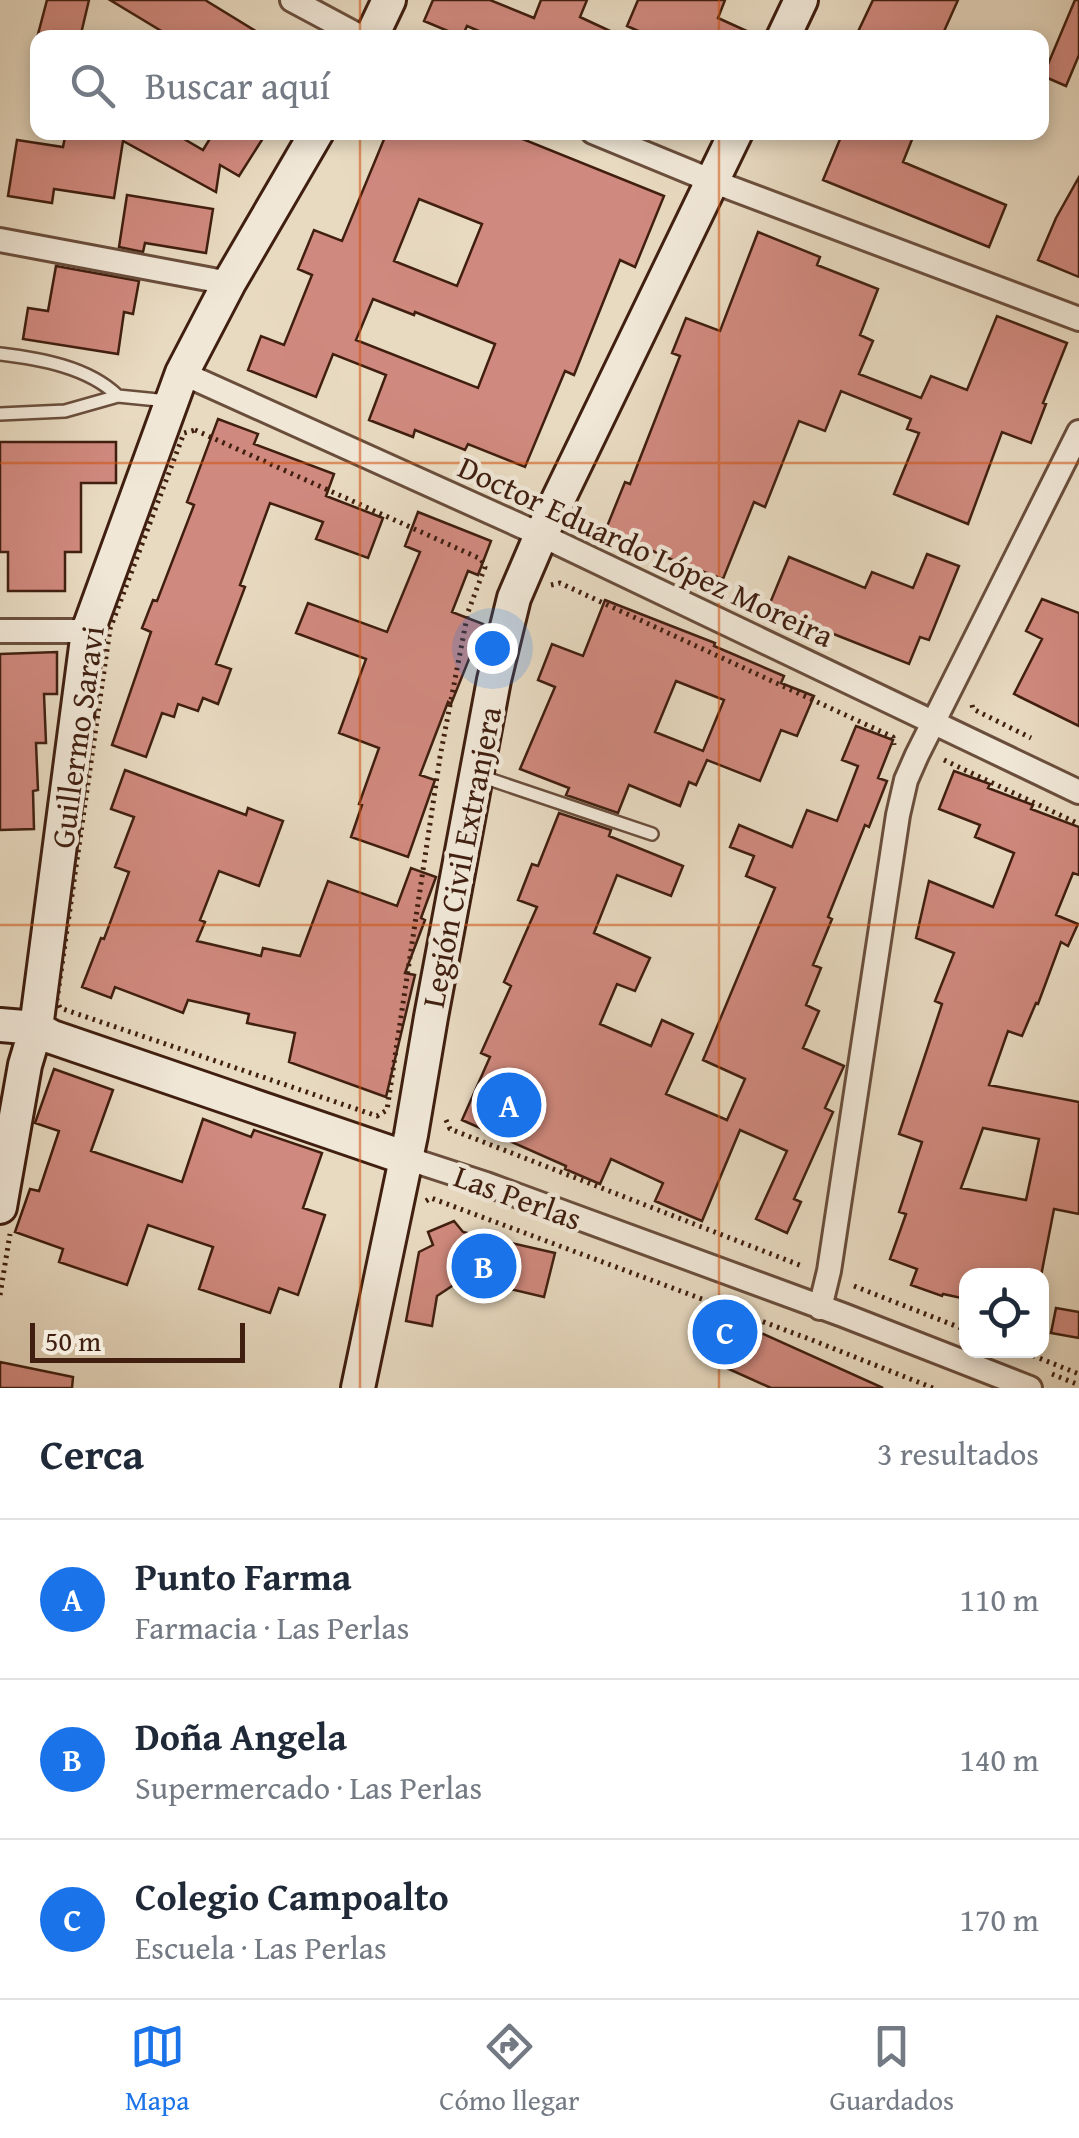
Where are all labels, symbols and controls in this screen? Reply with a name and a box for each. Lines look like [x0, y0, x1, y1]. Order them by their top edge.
search box [30, 30, 1049, 140]
text: Buscar aquí [145, 57, 330, 113]
icon: search [65, 58, 120, 113]
street label: Doctor Eduardo López Moreira [451, 443, 841, 659]
street label: Guillermo Saravi [38, 623, 116, 851]
your location [467, 623, 518, 674]
street label: Legión Civil Extranjera [409, 703, 513, 1011]
pin: A [476, 1068, 542, 1142]
street label: Las Perlas [448, 1152, 588, 1242]
pin: B [452, 1228, 516, 1304]
map controls [959, 1268, 1049, 1358]
button: locate [959, 1268, 1049, 1358]
pin: C [692, 1294, 758, 1370]
scale bar [30, 1318, 245, 1362]
text: 50 m [45, 1320, 101, 1361]
text: Cerca [40, 1423, 144, 1484]
text: 3 resultados [877, 1430, 1039, 1477]
text: Punto Farma [135, 1548, 351, 1604]
text: A [62, 1576, 83, 1623]
text: 110 m [960, 1576, 1039, 1623]
text: Farmacia · Las Perlas [135, 1604, 409, 1651]
text: Doña Angela [135, 1708, 347, 1764]
text: B [63, 1736, 82, 1783]
text: 140 m [960, 1736, 1039, 1783]
text: Supermercado · Las Perlas [135, 1764, 482, 1811]
text: Colegio Campoalto [135, 1868, 449, 1924]
text: C [63, 1896, 82, 1943]
text: 170 m [960, 1896, 1039, 1943]
text: Escuela · Las Perlas [135, 1924, 387, 1971]
tab: Mapa [125, 2019, 189, 2120]
tab: Cómo llegar [439, 2019, 580, 2120]
tab: Guardados [829, 2019, 954, 2120]

